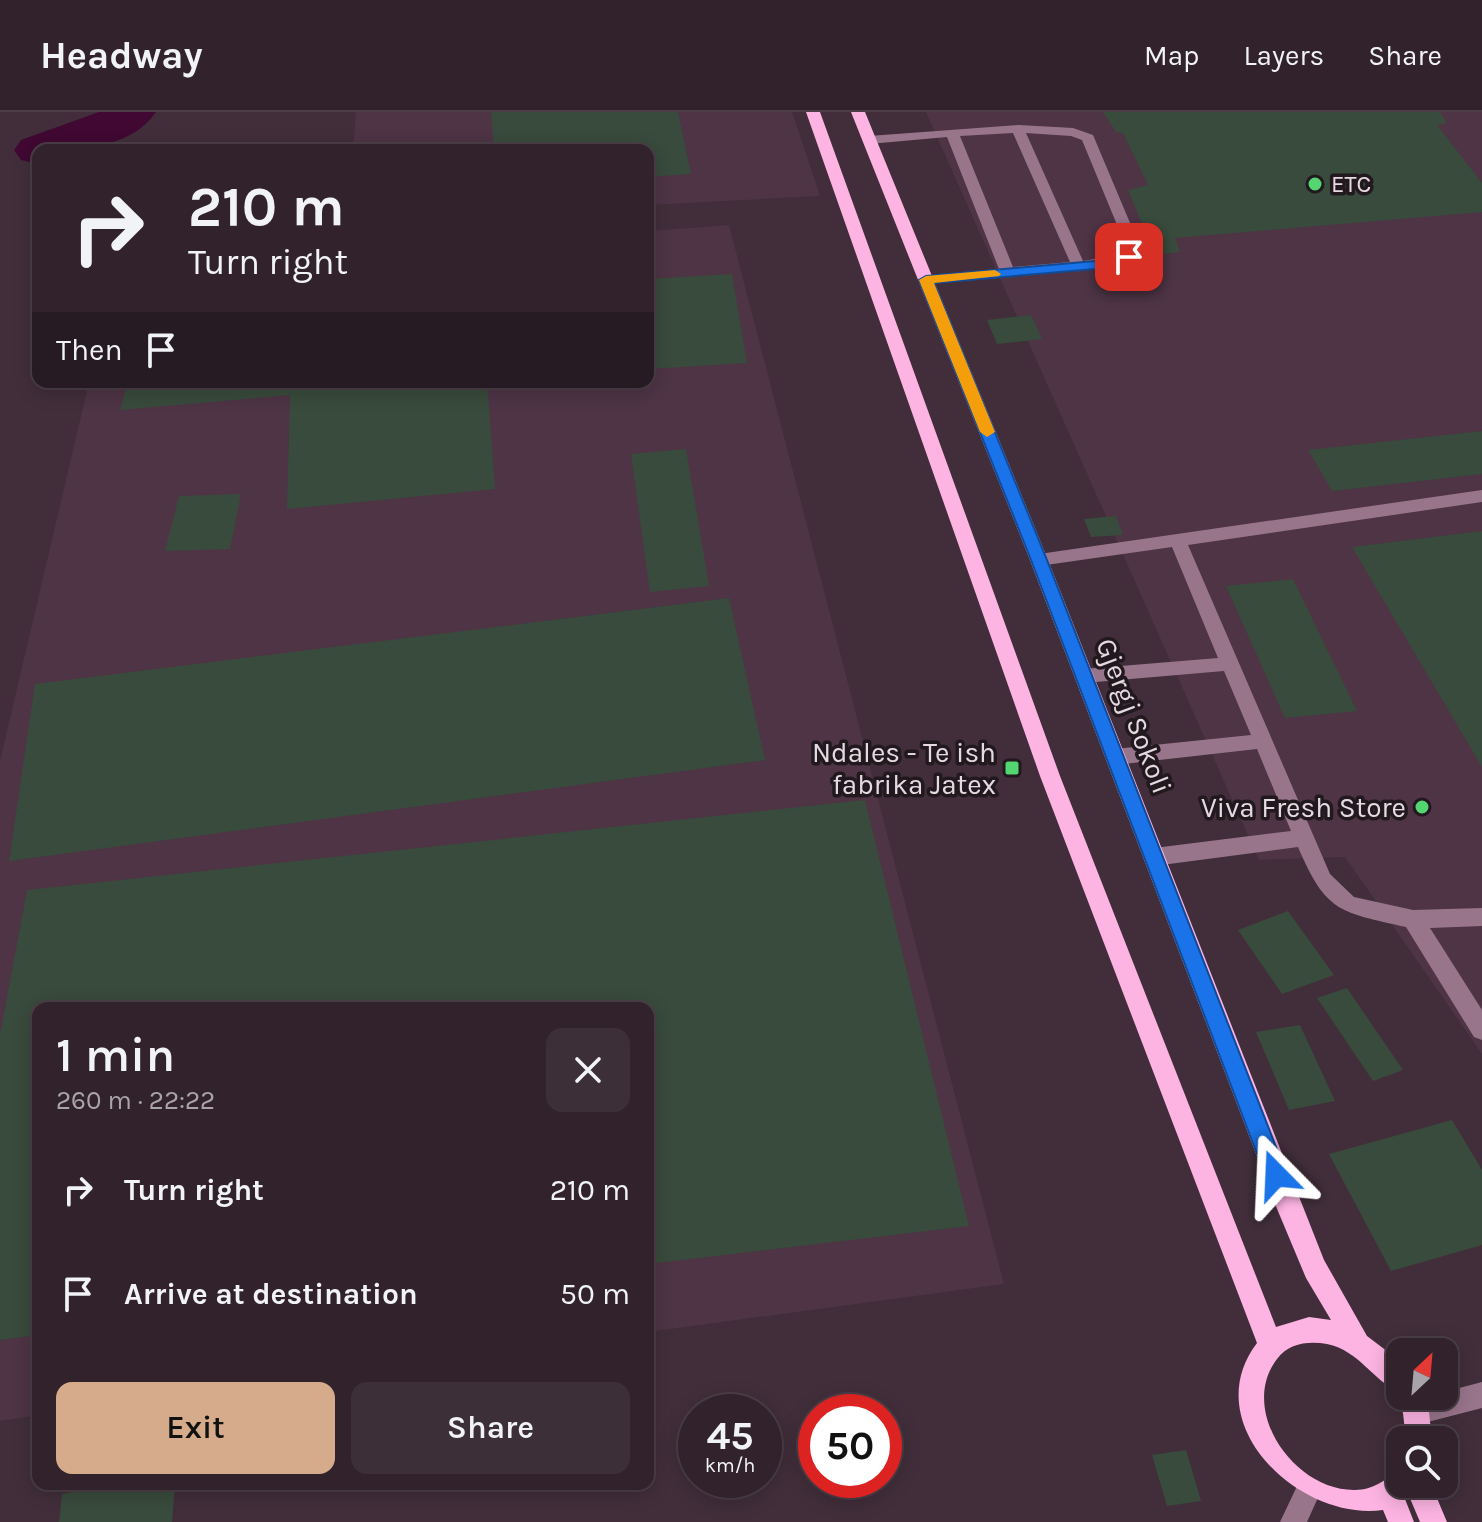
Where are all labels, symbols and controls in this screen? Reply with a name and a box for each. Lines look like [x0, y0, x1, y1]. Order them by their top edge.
text: Headway [40, 33, 203, 78]
text: Map [1144, 39, 1199, 72]
text: Layers [1243, 39, 1324, 72]
text: Share [1368, 39, 1442, 72]
place label: ETC [1331, 170, 1371, 198]
text: 210 m [188, 174, 345, 239]
marker: ETC [1306, 175, 1324, 193]
icon: right [56, 176, 160, 280]
pin [1095, 223, 1163, 291]
icon: arrive [1107, 235, 1151, 279]
text: Turn right [188, 241, 348, 283]
icon: arrive [139, 328, 183, 372]
text: Then [56, 332, 123, 368]
street label: Gjergj Sokoli [1089, 634, 1179, 798]
place label: Ndales - Te ish fabrika Jatex [812, 736, 996, 801]
marker: Ndales - Te ish fabrika Jatex [1003, 759, 1021, 777]
place label: Viva Fresh Store [1201, 791, 1406, 824]
marker: Viva Fresh Store [1413, 798, 1431, 816]
text: 1 min [56, 1027, 175, 1083]
button: close [546, 1028, 630, 1112]
text: 260 m · 22:22 [56, 1085, 215, 1116]
position arrow [1234, 1133, 1318, 1217]
icon: right [56, 1168, 100, 1212]
text: Turn right [124, 1172, 264, 1208]
text: 210 m [550, 1172, 630, 1208]
icon: arrive [56, 1272, 100, 1316]
text: Arrive at destination [124, 1276, 418, 1312]
text: 50 m [560, 1276, 630, 1312]
north arrow [1386, 1338, 1458, 1410]
map controls [1386, 1338, 1458, 1498]
button: Exit [56, 1382, 335, 1474]
button: Share [351, 1382, 630, 1474]
speed limit sign: 50 [798, 1394, 902, 1498]
text: 45 [706, 1412, 754, 1459]
button: search [1386, 1426, 1458, 1498]
text: km/h [705, 1454, 755, 1477]

